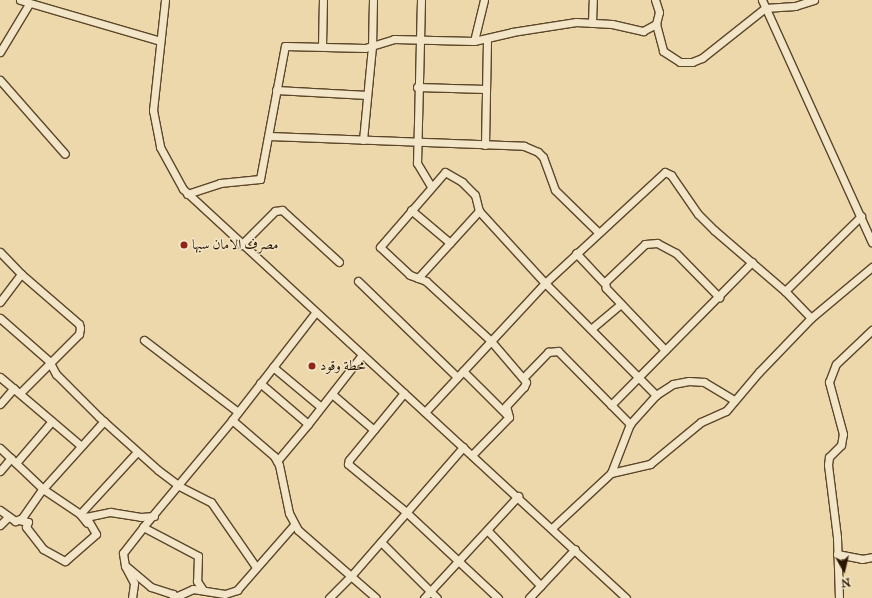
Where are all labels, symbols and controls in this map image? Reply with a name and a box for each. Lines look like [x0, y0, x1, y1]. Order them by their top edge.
place label: مصرف الامان سبها [192, 237, 278, 253]
marker: مصرف الامان سبها [179, 240, 189, 250]
place label: محطة وقود [320, 358, 365, 374]
marker: محطة وقود [307, 361, 317, 371]
north arrow [824, 550, 864, 590]
text: N [840, 575, 851, 589]

